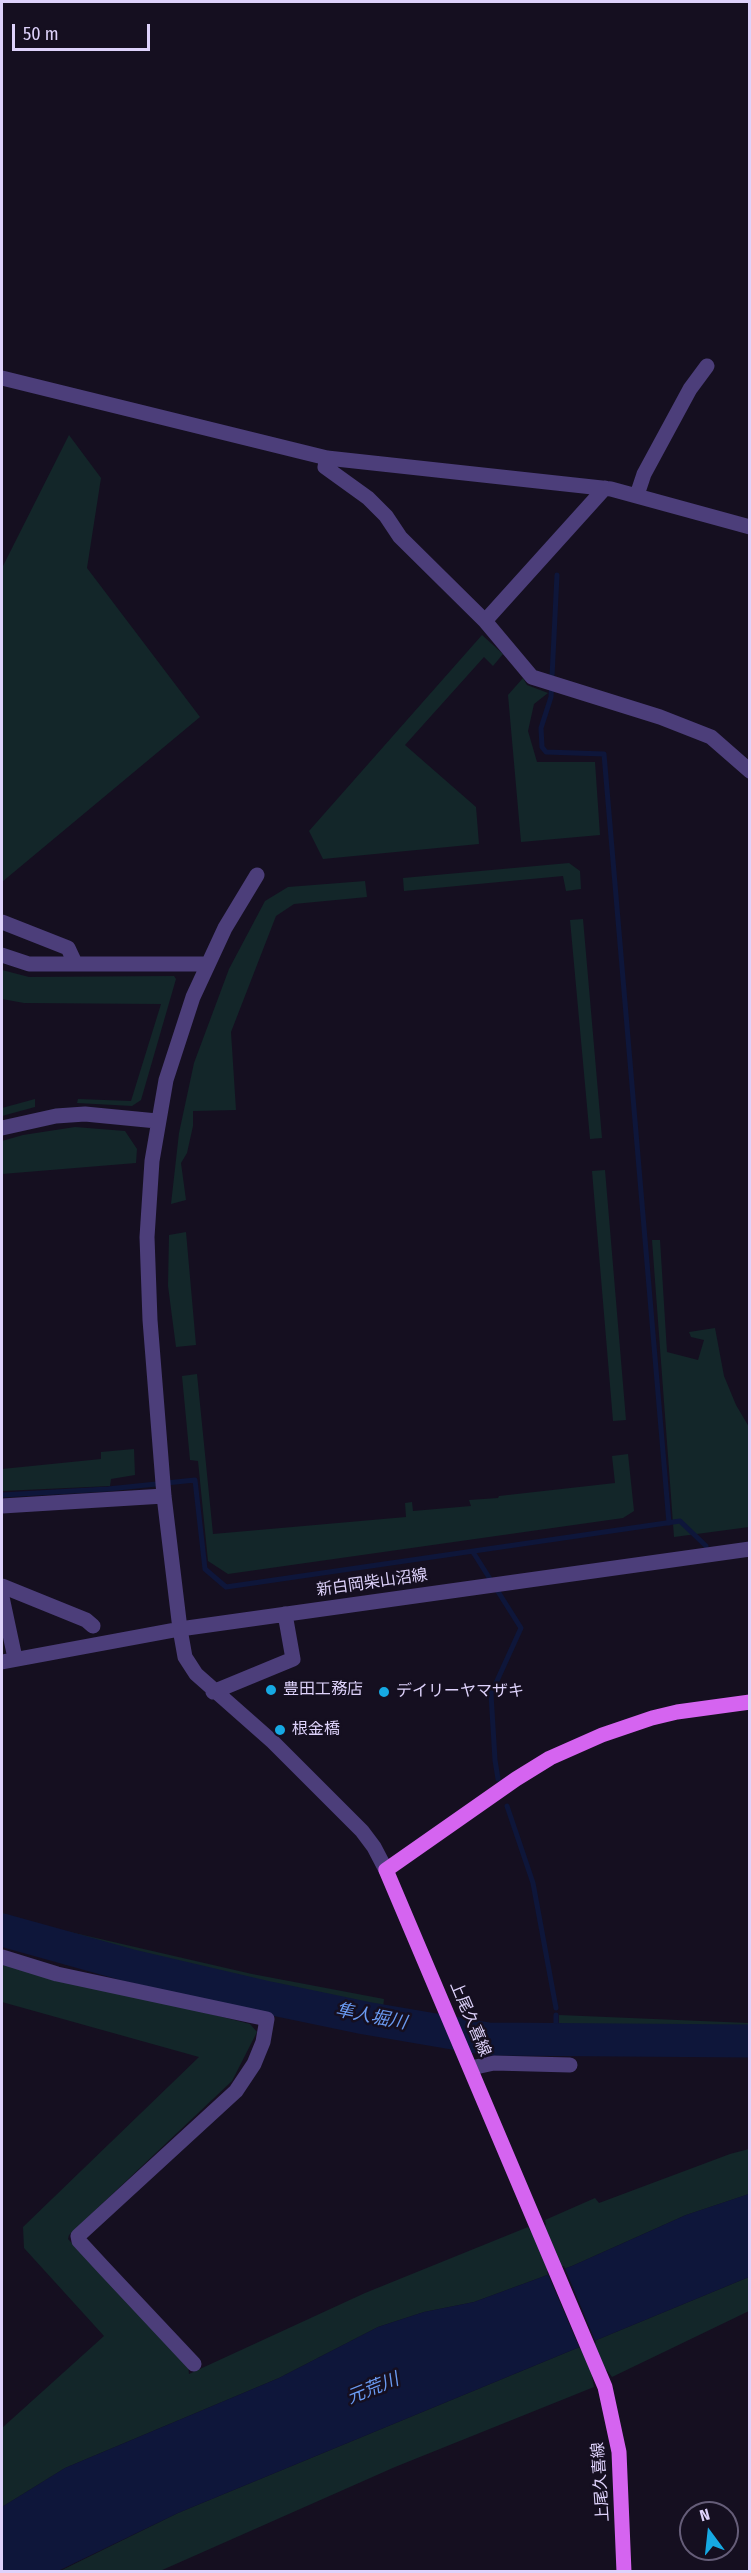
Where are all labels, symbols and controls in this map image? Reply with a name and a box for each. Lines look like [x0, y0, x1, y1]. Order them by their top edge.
scale bar [15, 12, 153, 50]
text: 50 m [23, 23, 59, 45]
street label: 新白岡柴山沼線 [315, 1566, 429, 1600]
place label: 豊田工務店 [283, 1680, 363, 1700]
place label: デイリーヤマザキ [396, 1682, 524, 1702]
marker: 豊田工務店 [264, 1683, 278, 1697]
marker: デイリーヤマザキ [377, 1685, 391, 1699]
place label: 根金橋 [292, 1720, 340, 1740]
marker: 根金橋 [273, 1723, 287, 1737]
street label: 上尾久喜線 [446, 1978, 494, 2060]
water label: 隼人堀川 [334, 2000, 408, 2034]
water label: 元荒川 [344, 2369, 402, 2409]
street label: 上尾久喜線 [589, 2441, 613, 2523]
north arrow [679, 2501, 739, 2561]
text: N [698, 2505, 712, 2525]

